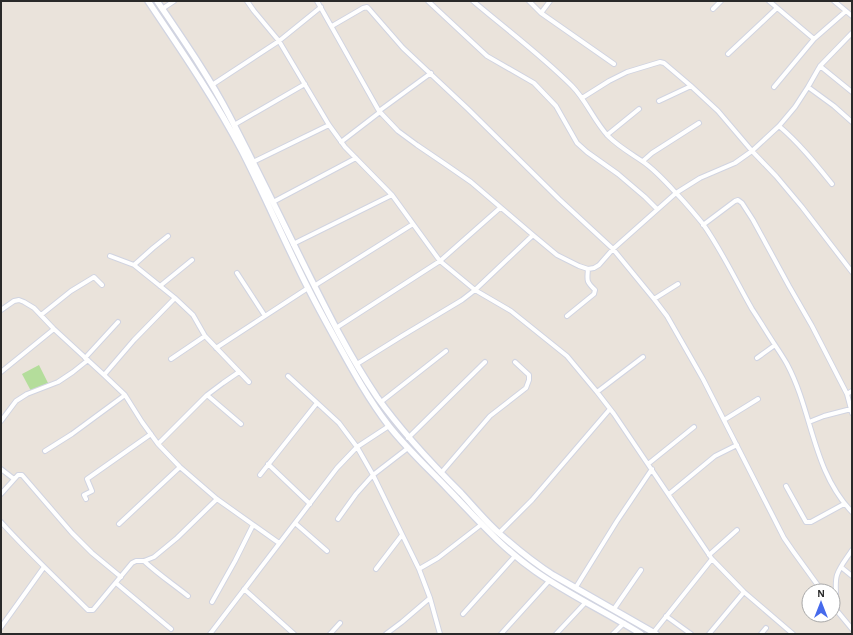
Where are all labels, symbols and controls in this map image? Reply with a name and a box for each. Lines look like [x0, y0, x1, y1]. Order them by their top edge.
north arrow [801, 583, 841, 623]
text: N [817, 588, 825, 599]

